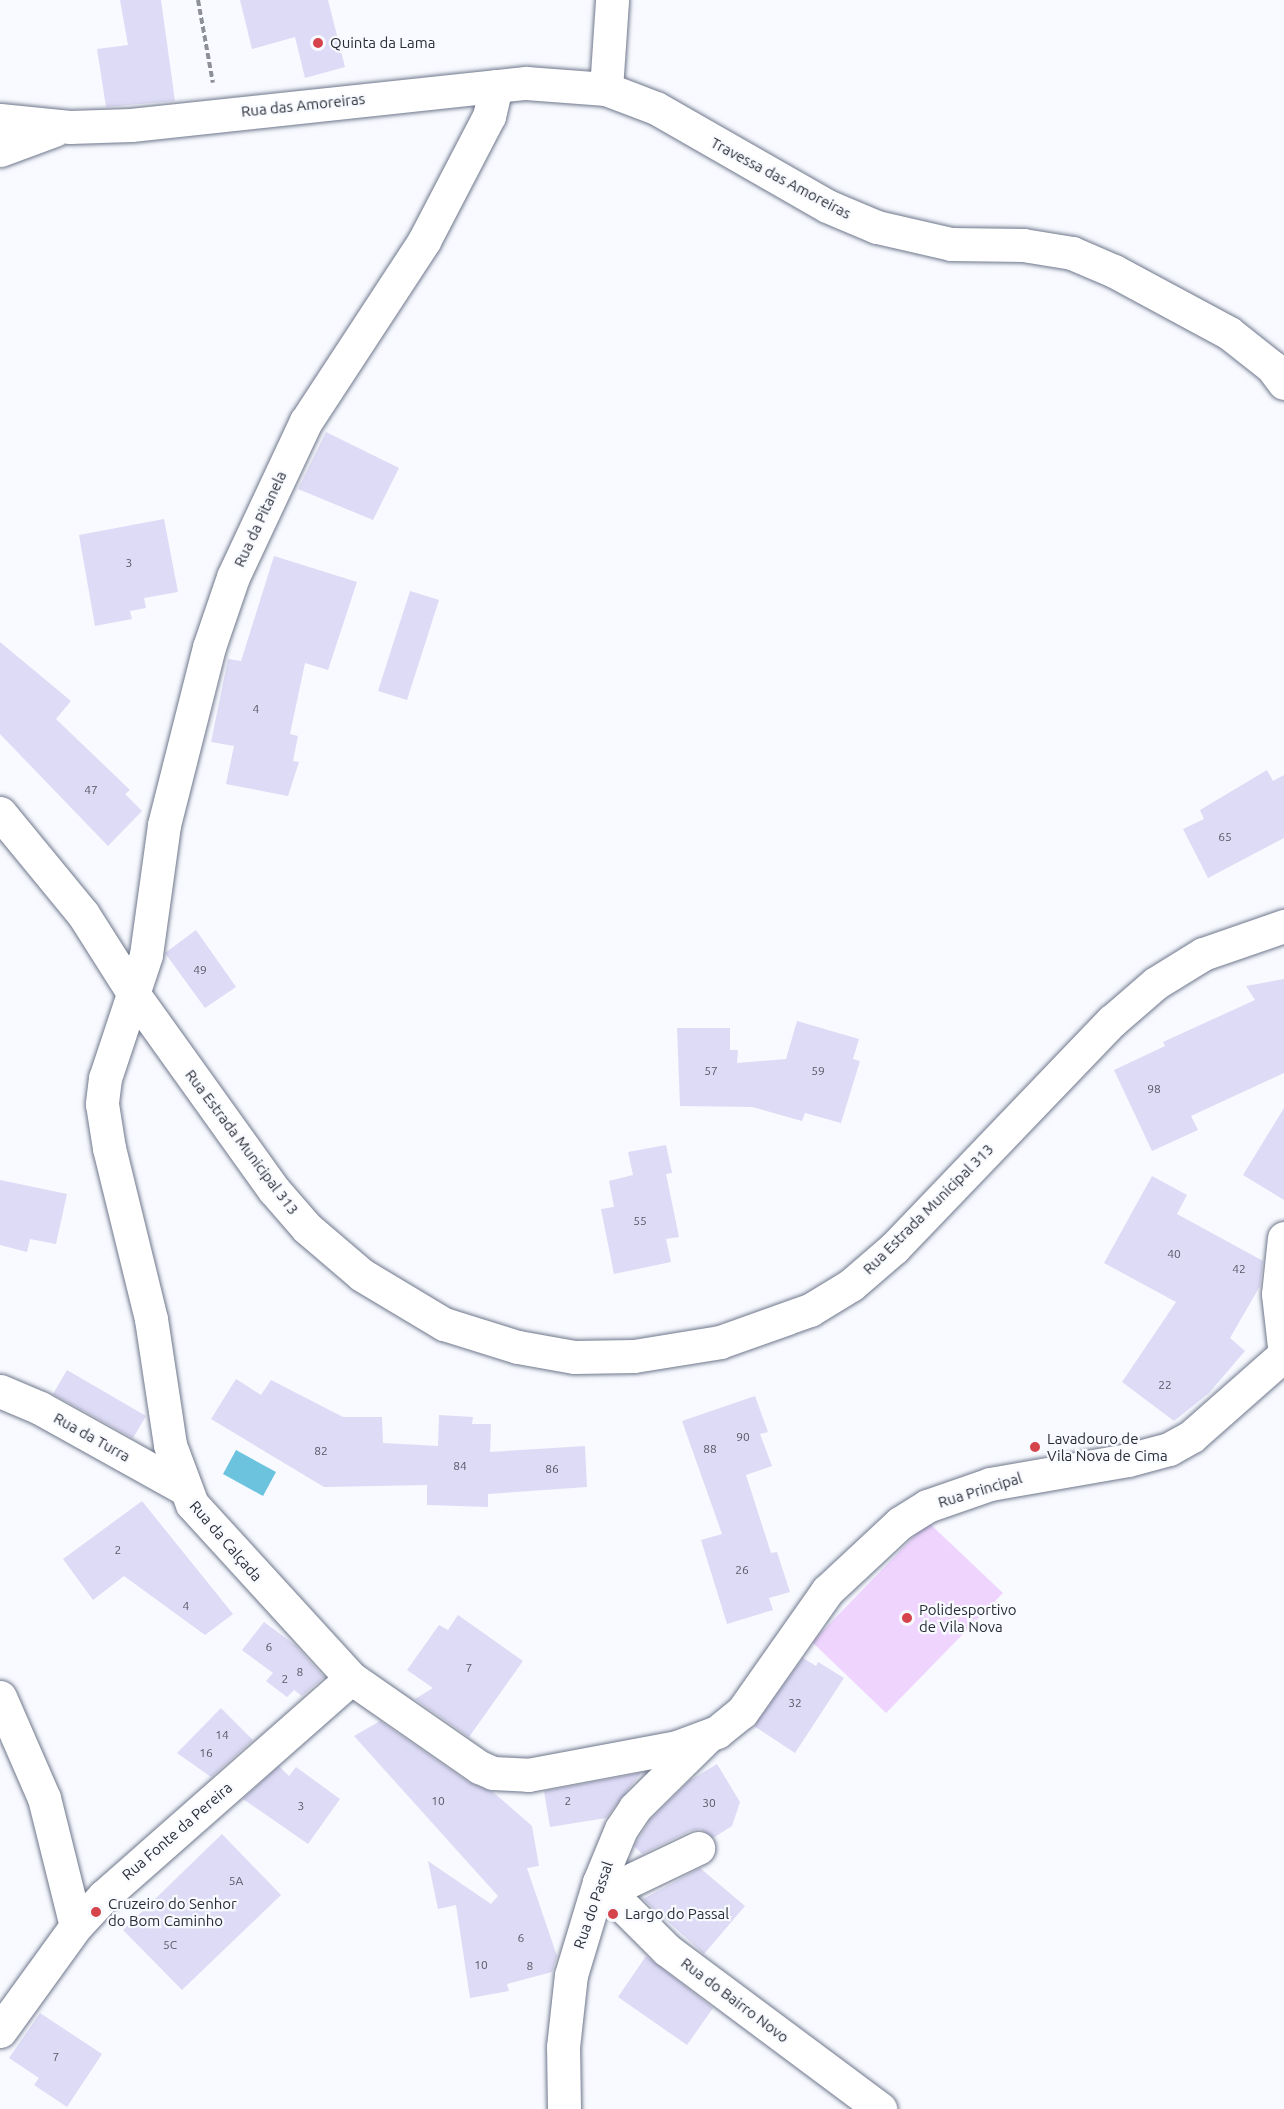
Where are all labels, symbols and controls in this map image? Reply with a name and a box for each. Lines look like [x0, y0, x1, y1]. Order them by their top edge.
place label: Quinta da Lama [330, 34, 435, 52]
marker: Quinta da Lama [311, 36, 325, 50]
street label: Rua das Amoreiras [240, 90, 366, 120]
street label: Travessa das Amoreiras [708, 133, 854, 223]
street label: Rua da Pitanela [230, 468, 290, 570]
house number: 3 [126, 556, 132, 570]
house number: 4 [253, 702, 259, 716]
house number: 47 [84, 783, 98, 797]
house number: 65 [1218, 830, 1232, 844]
house number: 49 [193, 963, 207, 977]
house number: 57 [704, 1064, 718, 1078]
house number: 59 [811, 1064, 825, 1078]
street label: Rua Estrada Municipal 313 [182, 1066, 302, 1218]
house number: 98 [1147, 1082, 1161, 1096]
street label: Rua Estrada Municipal 313 [859, 1140, 997, 1278]
house number: 55 [633, 1214, 647, 1228]
house number: 40 [1167, 1247, 1181, 1261]
house number: 42 [1232, 1262, 1246, 1276]
house number: 22 [1158, 1378, 1172, 1392]
street label: Rua da Turra [51, 1409, 133, 1465]
place label: Lavadouro de Vila Nova de Cima [1047, 1429, 1168, 1464]
house number: 90 [736, 1430, 750, 1444]
marker: Lavadouro de Vila Nova de Cima [1028, 1440, 1042, 1454]
house number: 88 [703, 1442, 717, 1456]
house number: 82 [314, 1444, 328, 1458]
house number: 84 [453, 1459, 467, 1473]
house number: 86 [545, 1462, 559, 1476]
street label: Rua Principal [936, 1469, 1024, 1511]
street label: Rua da Calçada [186, 1497, 266, 1585]
house number: 2 [115, 1543, 121, 1557]
house number: 26 [735, 1563, 749, 1577]
house number: 4 [183, 1599, 189, 1613]
place label: Polidesportivo de Vila Nova [919, 1600, 1017, 1635]
marker: Polidesportivo de Vila Nova [900, 1611, 914, 1625]
house number: 6 [266, 1640, 272, 1654]
house number: 7 [466, 1661, 472, 1675]
house number: 8 [297, 1665, 303, 1679]
house number: 2 [282, 1672, 288, 1686]
house number: 32 [788, 1696, 802, 1710]
house number: 14 [215, 1728, 229, 1742]
house number: 16 [199, 1746, 213, 1760]
street label: Rua Fonte da Pereira [118, 1778, 236, 1884]
house number: 10 [431, 1794, 445, 1808]
house number: 2 [565, 1794, 571, 1808]
house number: 30 [702, 1796, 716, 1810]
house number: 3 [298, 1799, 304, 1813]
street label: Rua do Passal [570, 1859, 616, 1951]
house number: 5A [229, 1874, 243, 1888]
place label: Cruzeiro do Senhor do Bom Caminho [108, 1894, 237, 1929]
marker: Cruzeiro do Senhor do Bom Caminho [89, 1905, 103, 1919]
place label: Largo do Passal [625, 1905, 729, 1923]
marker: Largo do Passal [606, 1907, 620, 1921]
house number: 6 [518, 1931, 524, 1945]
house number: 5C [163, 1938, 177, 1952]
street label: Rua do Bairro Novo [678, 1954, 792, 2046]
house number: 10 [474, 1958, 488, 1972]
house number: 8 [527, 1959, 533, 1973]
house number: 7 [53, 2050, 59, 2064]

